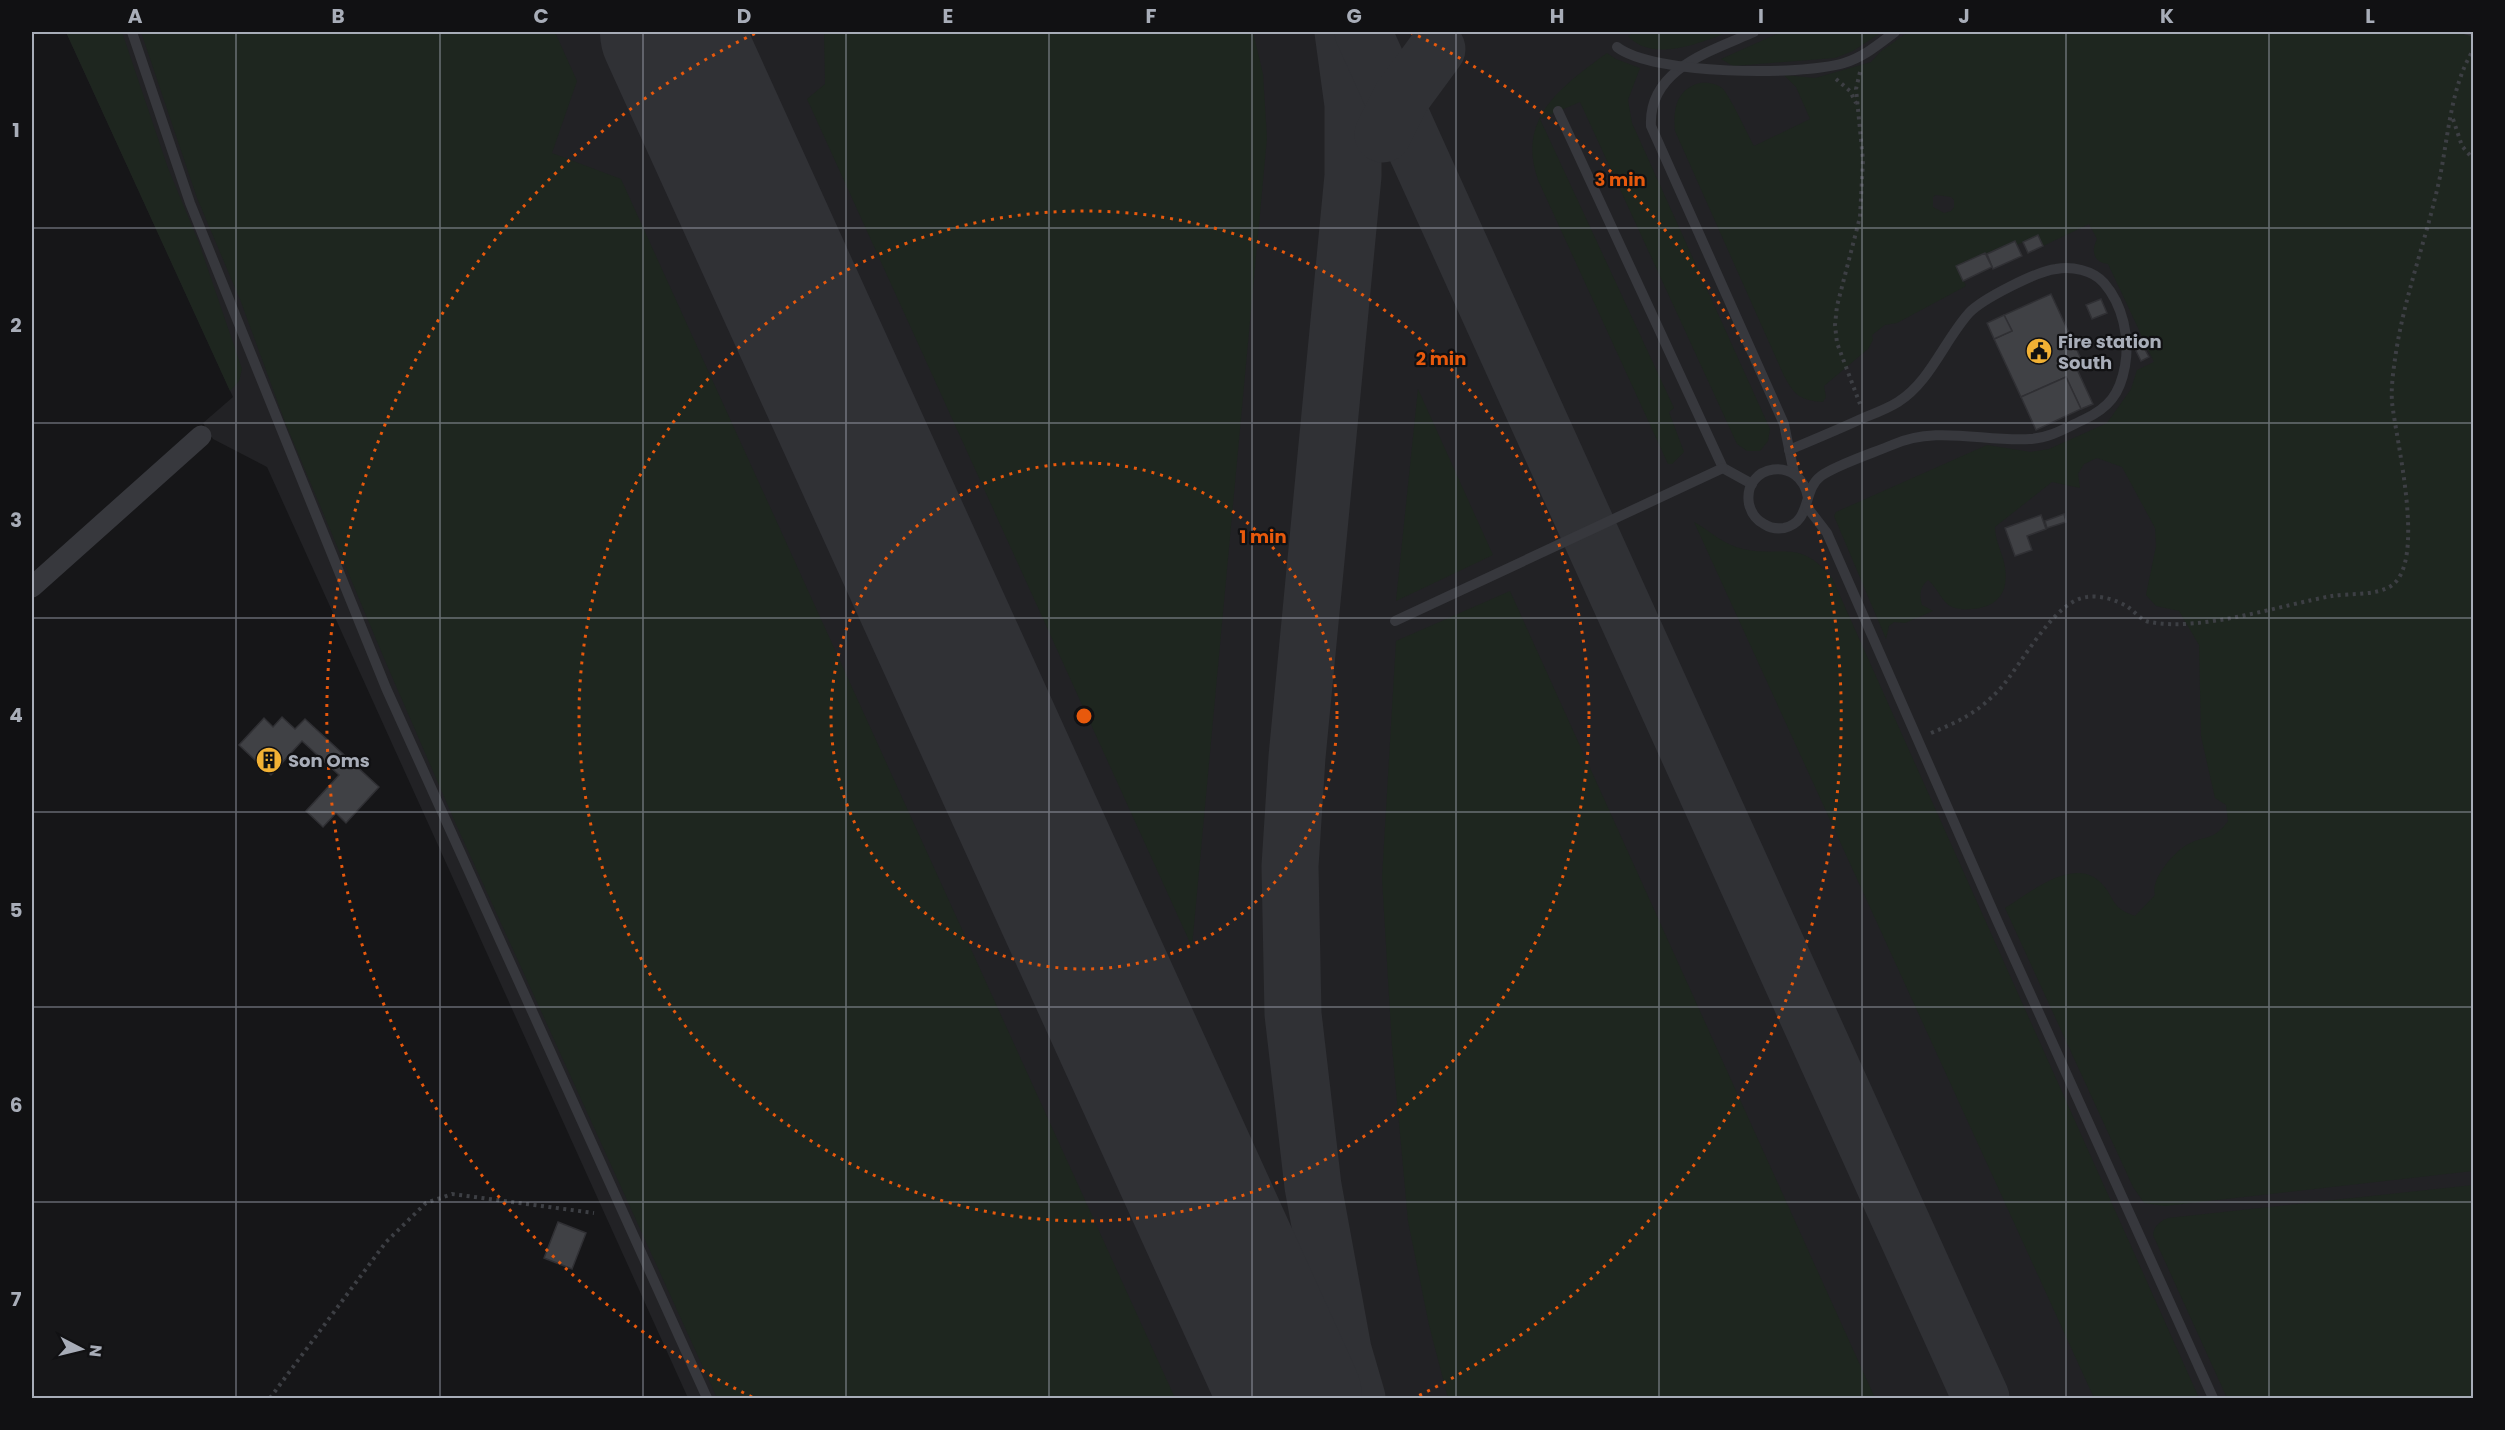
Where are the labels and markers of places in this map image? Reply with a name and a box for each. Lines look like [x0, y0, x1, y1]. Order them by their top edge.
place label: Fire station South [2058, 329, 2162, 375]
public building icon: Fire station South [2024, 336, 2054, 366]
centre of rings [1074, 706, 1094, 726]
building icon: Son Oms [254, 745, 284, 775]
place label: Son Oms [288, 748, 370, 773]

